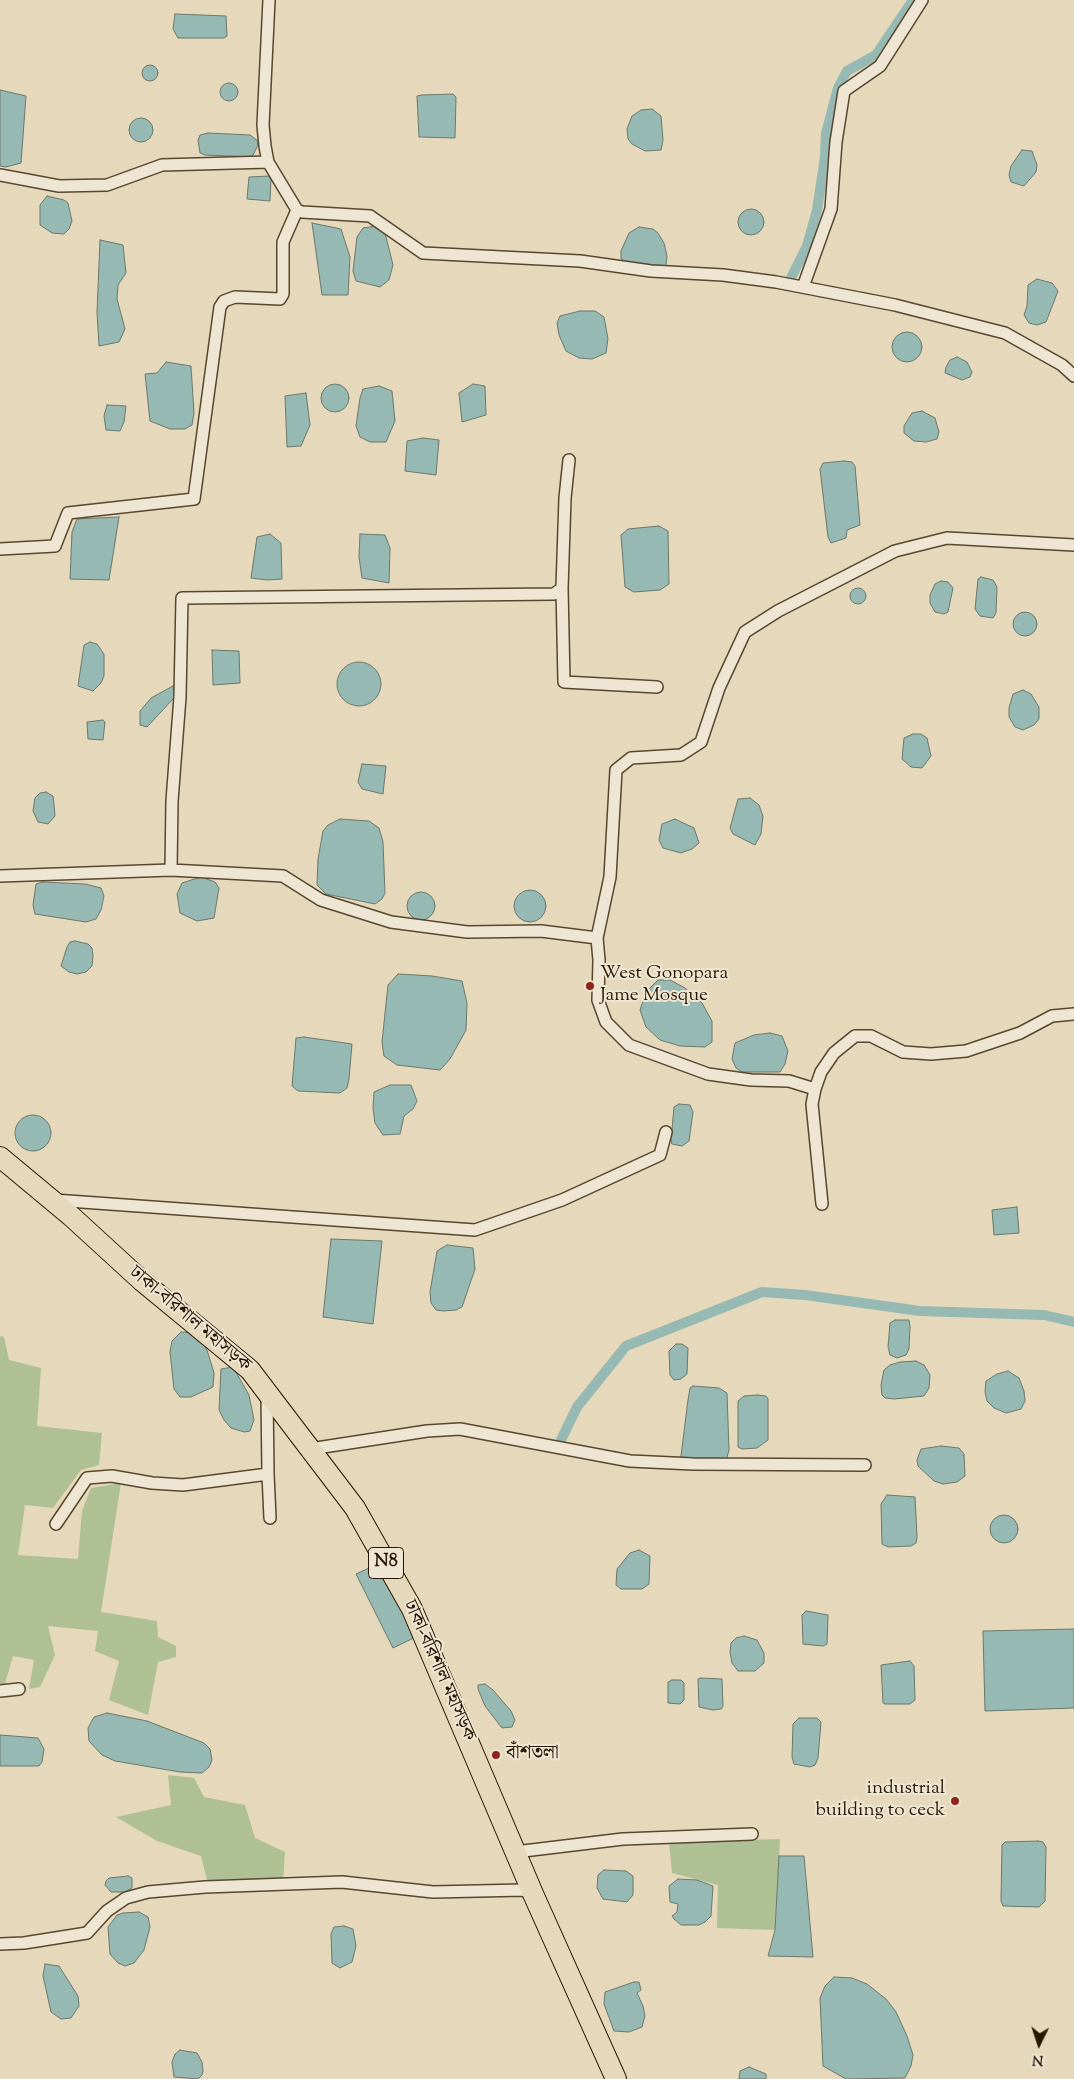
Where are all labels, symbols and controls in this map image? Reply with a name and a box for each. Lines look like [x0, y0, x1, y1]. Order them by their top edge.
place label: West Gonopara Jame Mosque [600, 964, 728, 1008]
marker: West Gonopara Jame Mosque [584, 980, 596, 992]
street label: ঢাকা-বরিশাল মহাসড়ক [123, 1262, 255, 1378]
road number: N8 [368, 1548, 404, 1579]
street label: ঢাকা-বরিশাল মহাসড়ক [397, 1597, 479, 1745]
place label: বাঁশতলা [506, 1744, 559, 1766]
marker: বাঁশতলা [490, 1749, 502, 1761]
place label: industrial building to ceck [815, 1779, 945, 1823]
marker: industrial building to ceck [949, 1795, 961, 1807]
north arrow [1014, 2019, 1064, 2069]
text: N [1032, 2049, 1044, 2069]

